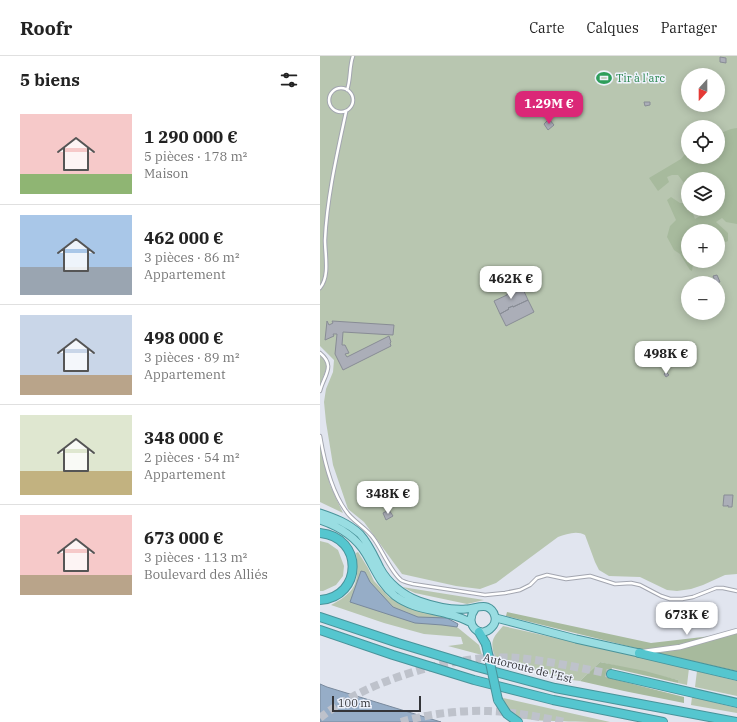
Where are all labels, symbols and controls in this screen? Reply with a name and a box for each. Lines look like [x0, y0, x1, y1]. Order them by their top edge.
text: Roofr [20, 16, 72, 40]
text: Carte [529, 19, 565, 37]
text: Calques [587, 19, 639, 37]
text: Partager [661, 19, 717, 37]
north arrow [681, 68, 725, 112]
map controls [681, 68, 725, 320]
text: 5 biens [20, 69, 80, 91]
icon: filters [278, 69, 300, 91]
sports icon: Tir à l'arc [595, 69, 613, 87]
place label: Tir à l'arc [616, 71, 665, 85]
pin: 1.29M € [512, 91, 586, 125]
text: 1.29M € [524, 95, 574, 112]
button: locate [681, 120, 725, 164]
text: 1 290 000 € [144, 126, 238, 148]
icon: home [52, 130, 100, 178]
text: 5 pièces · 178 m² [144, 148, 247, 165]
text: Maison [144, 165, 189, 182]
button: layers [681, 172, 725, 216]
button: + [681, 224, 725, 268]
text: 462 000 € [144, 227, 224, 249]
icon: home [52, 231, 100, 279]
text: 3 pièces · 86 m² [144, 249, 240, 266]
text: Appartement [144, 266, 226, 283]
pin: 462K € [478, 266, 544, 300]
text: 462K € [489, 270, 533, 287]
button: − [681, 276, 725, 320]
text: 498 000 € [144, 327, 224, 349]
icon: home [52, 331, 100, 379]
pin: 498K € [633, 341, 699, 375]
text: 498K € [644, 345, 688, 362]
text: 3 pièces · 89 m² [144, 349, 240, 366]
text: Appartement [144, 366, 226, 383]
text: 348 000 € [144, 427, 224, 449]
icon: home [52, 431, 100, 479]
text: 2 pièces · 54 m² [144, 449, 240, 466]
text: Appartement [144, 466, 226, 483]
pin: 348K € [355, 481, 421, 515]
text: 348K € [366, 485, 410, 502]
text: 673 000 € [144, 527, 224, 549]
icon: home [52, 531, 100, 579]
text: 3 pièces · 113 m² [144, 549, 247, 566]
text: Boulevard des Alliés [144, 566, 268, 583]
pin: 673K € [654, 602, 720, 636]
text: 673K € [665, 606, 709, 623]
street label: Autoroute de l’Est [482, 650, 574, 686]
scale bar [332, 694, 421, 713]
text: 100 m [338, 696, 371, 710]

